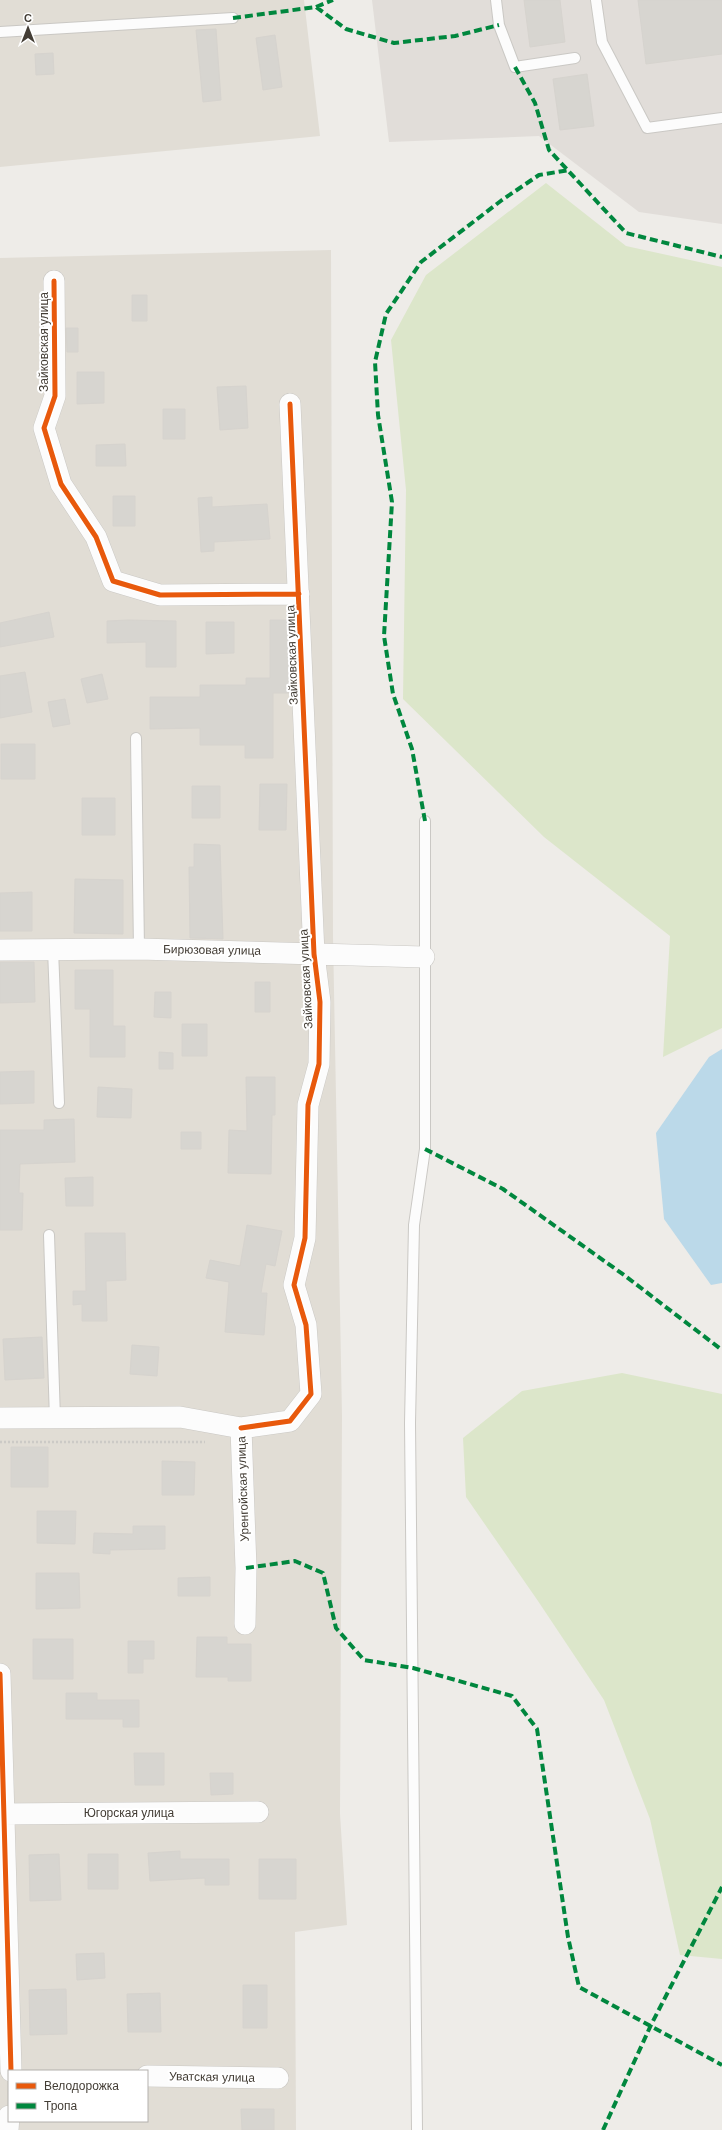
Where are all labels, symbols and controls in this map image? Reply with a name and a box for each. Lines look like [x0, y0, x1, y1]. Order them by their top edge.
north arrow [8, 8, 48, 48]
text: С [24, 12, 32, 24]
street label: Зайковская улица [37, 292, 51, 392]
street label: Зайковская улица [283, 604, 301, 705]
street label: Зайковская улица [296, 928, 316, 1029]
street label: Бирюзовая улица [163, 942, 261, 958]
street label: Уренгойская улица [234, 1436, 252, 1542]
street label: Югорская улица [84, 1806, 175, 1820]
street label: Уватская улица [169, 2069, 255, 2085]
legend [8, 2070, 148, 2122]
text: Велодорожка [44, 2079, 119, 2093]
text: Тропа [44, 2099, 78, 2113]

